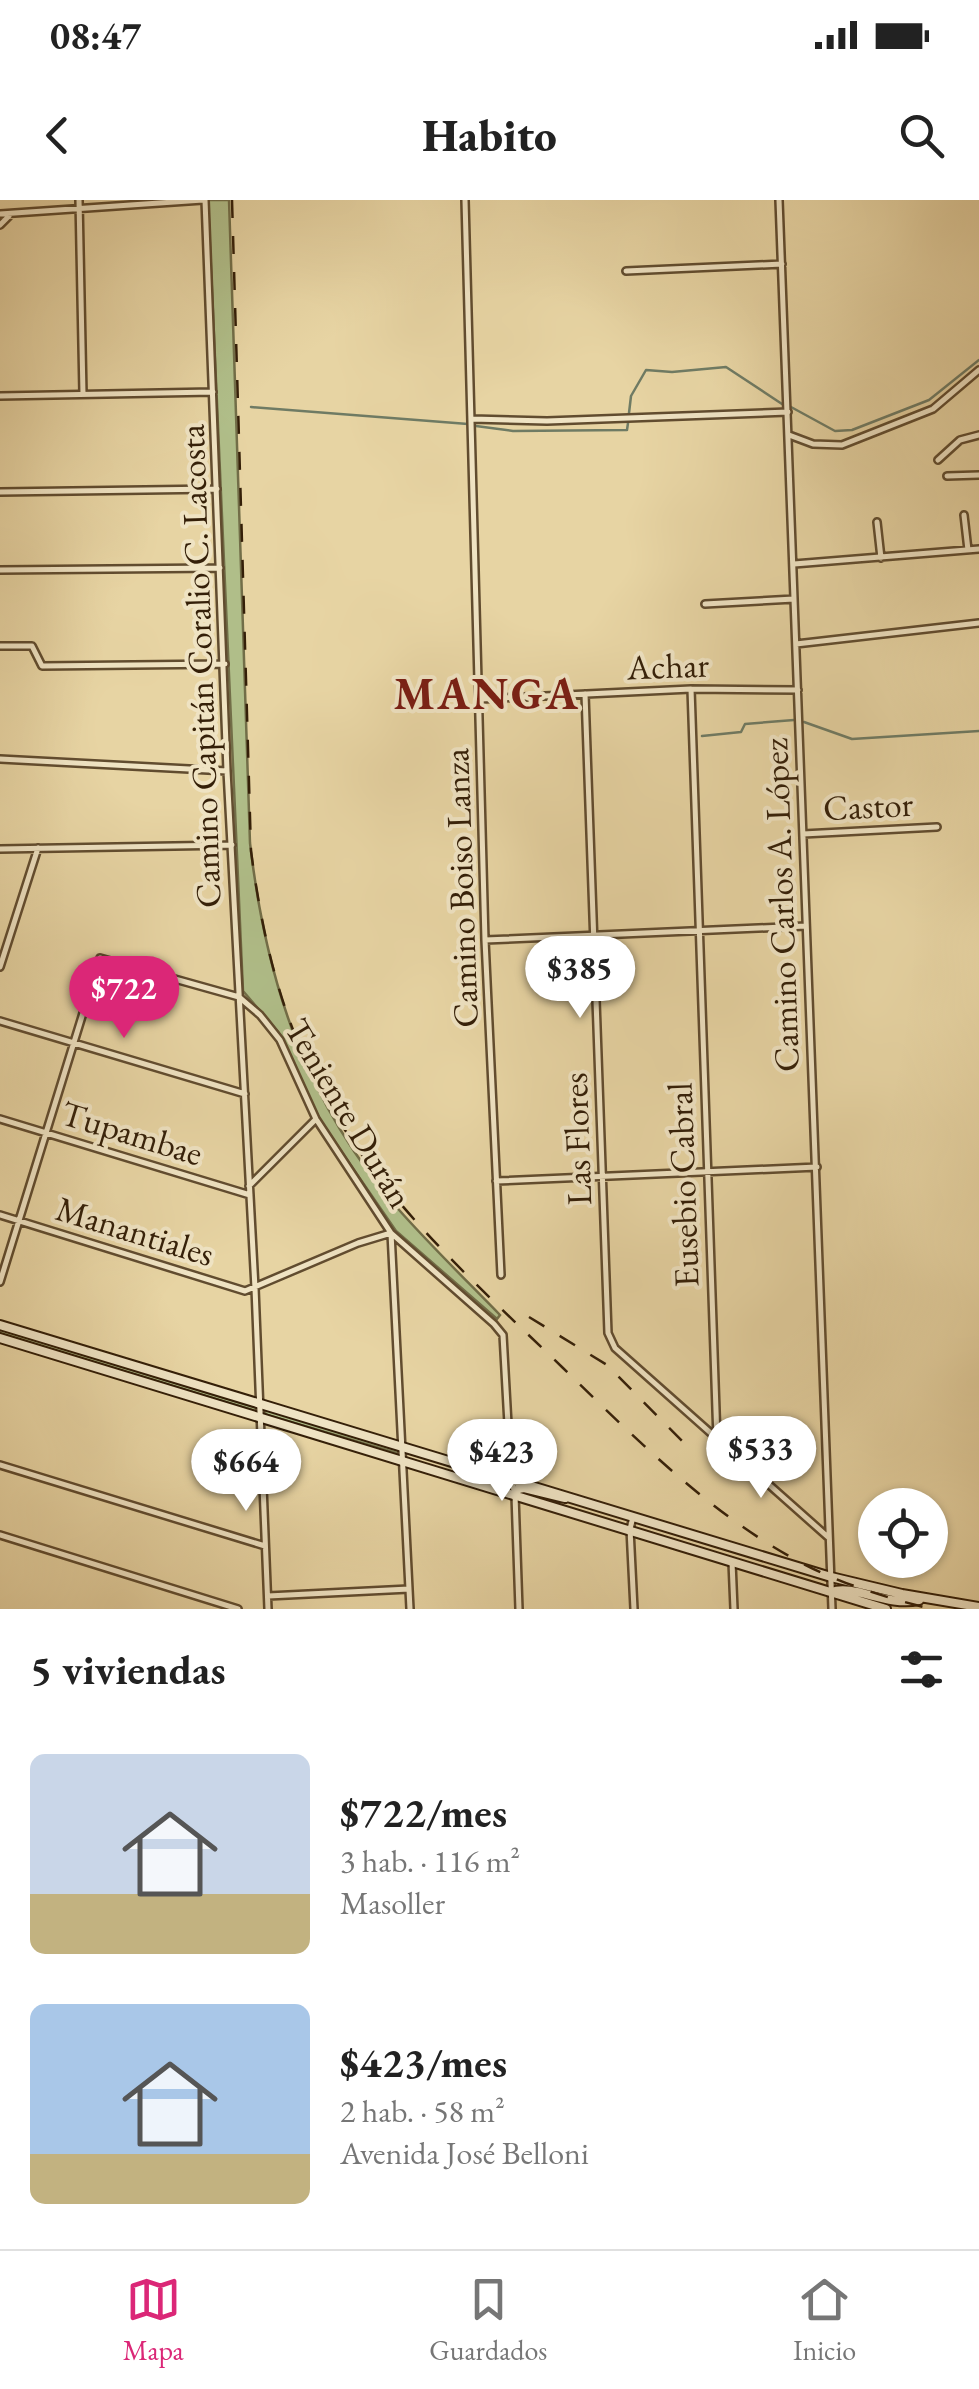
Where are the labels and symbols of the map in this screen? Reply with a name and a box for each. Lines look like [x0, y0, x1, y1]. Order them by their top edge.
street label: Camino Capitán Coralio C. Lacosta [169, 423, 230, 909]
street label: Achar [625, 642, 710, 689]
district label: MANGA [394, 664, 580, 722]
street label: Camino Carlos A. López [752, 737, 809, 1073]
street label: Camino Boiso Lanza [433, 748, 488, 1028]
street label: Castor [822, 781, 914, 830]
pin: $385 [521, 936, 639, 1021]
pin: $722 [65, 956, 183, 1041]
street label: Teniente Durán [275, 1010, 424, 1216]
street label: Las Flores [552, 1072, 601, 1206]
street label: Eusebio Cabral [656, 1082, 709, 1288]
street label: Tupambae [56, 1090, 208, 1175]
street label: Manantiales [51, 1185, 219, 1276]
pin: $533 [702, 1416, 820, 1501]
pin: $423 [443, 1419, 561, 1504]
pin: $664 [187, 1429, 305, 1514]

